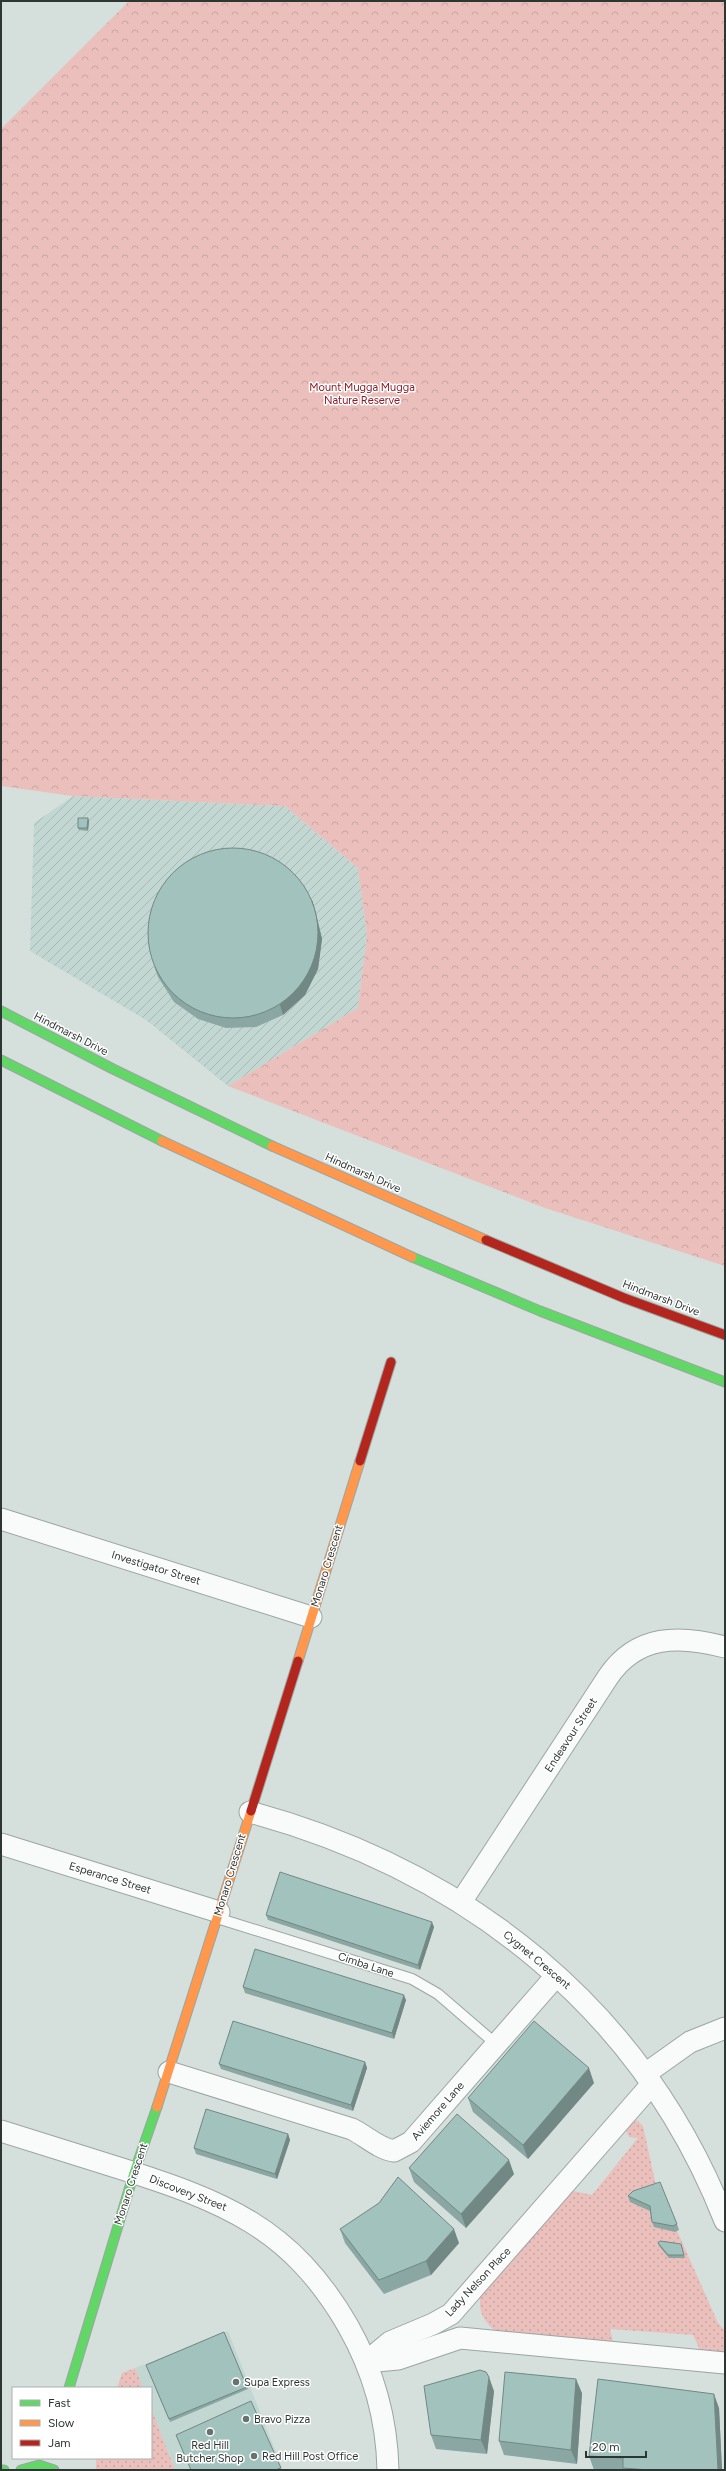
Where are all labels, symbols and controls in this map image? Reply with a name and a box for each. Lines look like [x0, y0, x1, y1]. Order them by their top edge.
park label: Mount Mugga Mugga Nature Reserve [309, 381, 415, 407]
street label: Hindmarsh Drive [32, 1010, 110, 1058]
street label: Hindmarsh Drive [323, 1150, 403, 1196]
street label: Hindmarsh Drive [621, 1277, 701, 1319]
street label: Monaro Crescent [308, 1523, 346, 1609]
street label: Investigator Street [110, 1548, 202, 1588]
street label: Endeavour Street [542, 1695, 600, 1775]
street label: Monaro Crescent [211, 1832, 249, 1918]
street label: Esperance Street [67, 1859, 153, 1897]
street label: Cygnet Crescent [501, 1928, 573, 1992]
street label: Cimba Lane [336, 1950, 396, 1980]
street label: Aviemore Lane [409, 2079, 467, 2143]
street label: Monaro Crescent [112, 2141, 150, 2227]
street label: Discovery Street [147, 2172, 229, 2214]
street label: Lady Nelson Place [443, 2245, 513, 2319]
place label: Supa Express [244, 2376, 310, 2389]
marker: Supa Express [231, 2377, 241, 2387]
legend [12, 2387, 152, 2459]
text: Fast [48, 2396, 71, 2410]
place label: Bravo Pizza [254, 2413, 310, 2426]
marker: Bravo Pizza [241, 2414, 251, 2424]
text: Slow [48, 2416, 75, 2430]
marker: Red Hill Butcher Shop [205, 2427, 215, 2437]
scale bar [586, 2433, 646, 2459]
text: Jam [48, 2436, 71, 2450]
place label: Red Hill Butcher Shop [176, 2439, 244, 2465]
text: 20 m [592, 2440, 620, 2454]
place label: Red Hill Post Office [262, 2450, 358, 2463]
marker: Red Hill Post Office [249, 2451, 259, 2461]

